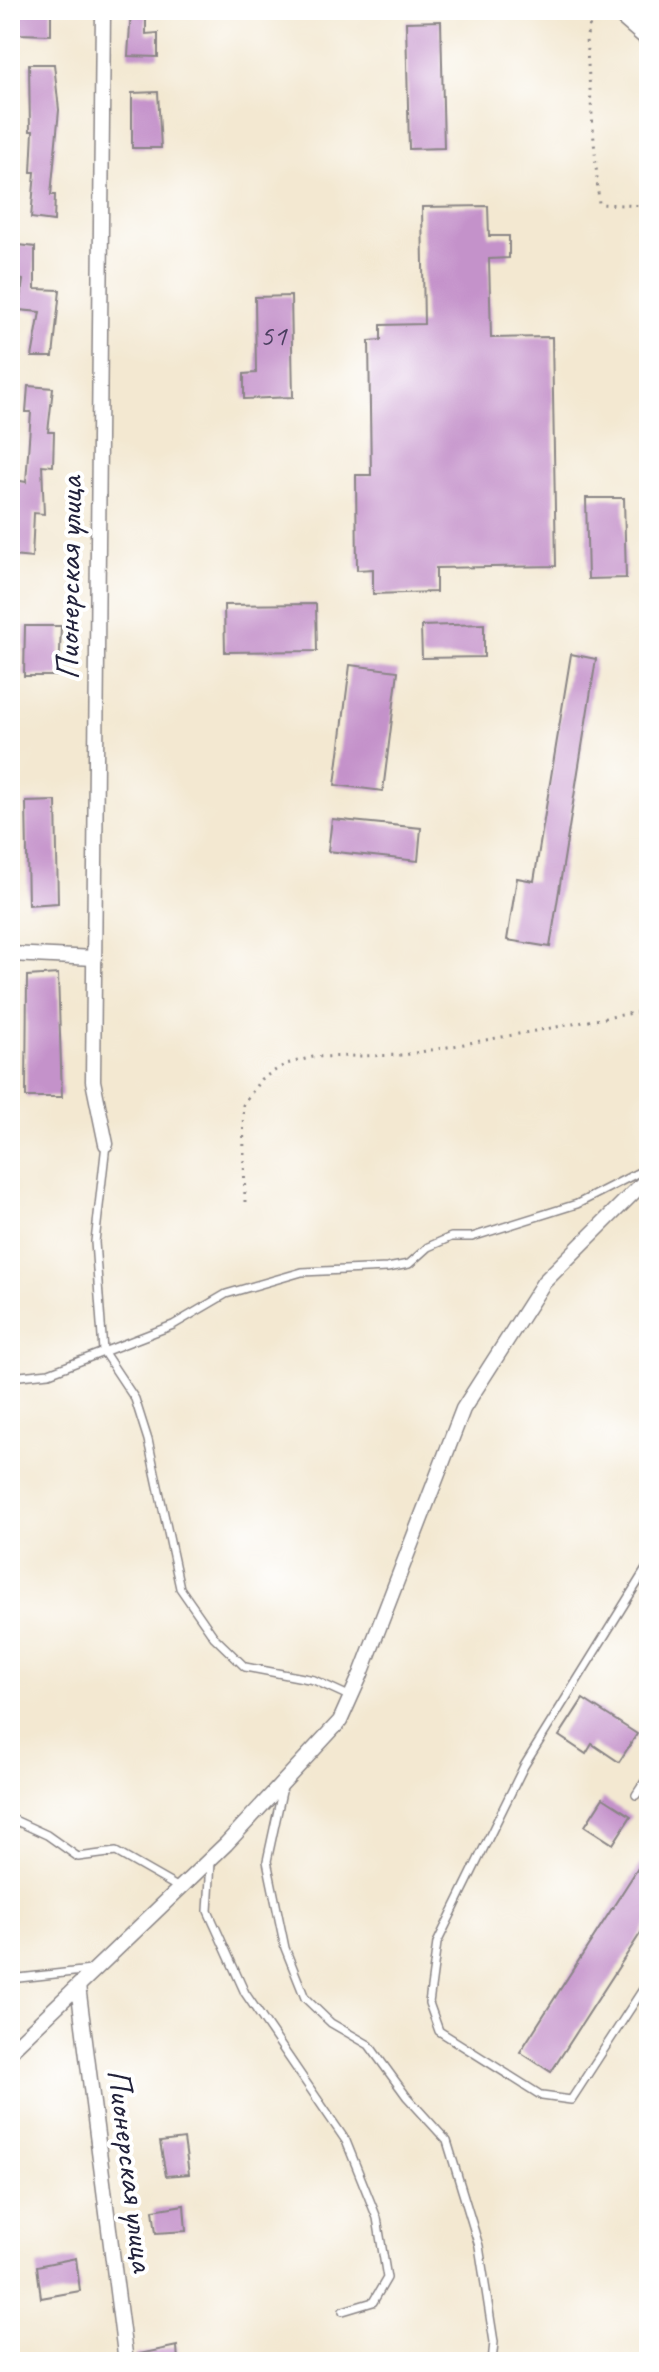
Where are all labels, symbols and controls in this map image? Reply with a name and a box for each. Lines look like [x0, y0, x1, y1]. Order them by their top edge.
house number: 51 [260, 316, 288, 354]
street label: Пионерская улица [45, 474, 92, 680]
street label: Пионерская улица [98, 2066, 166, 2276]

